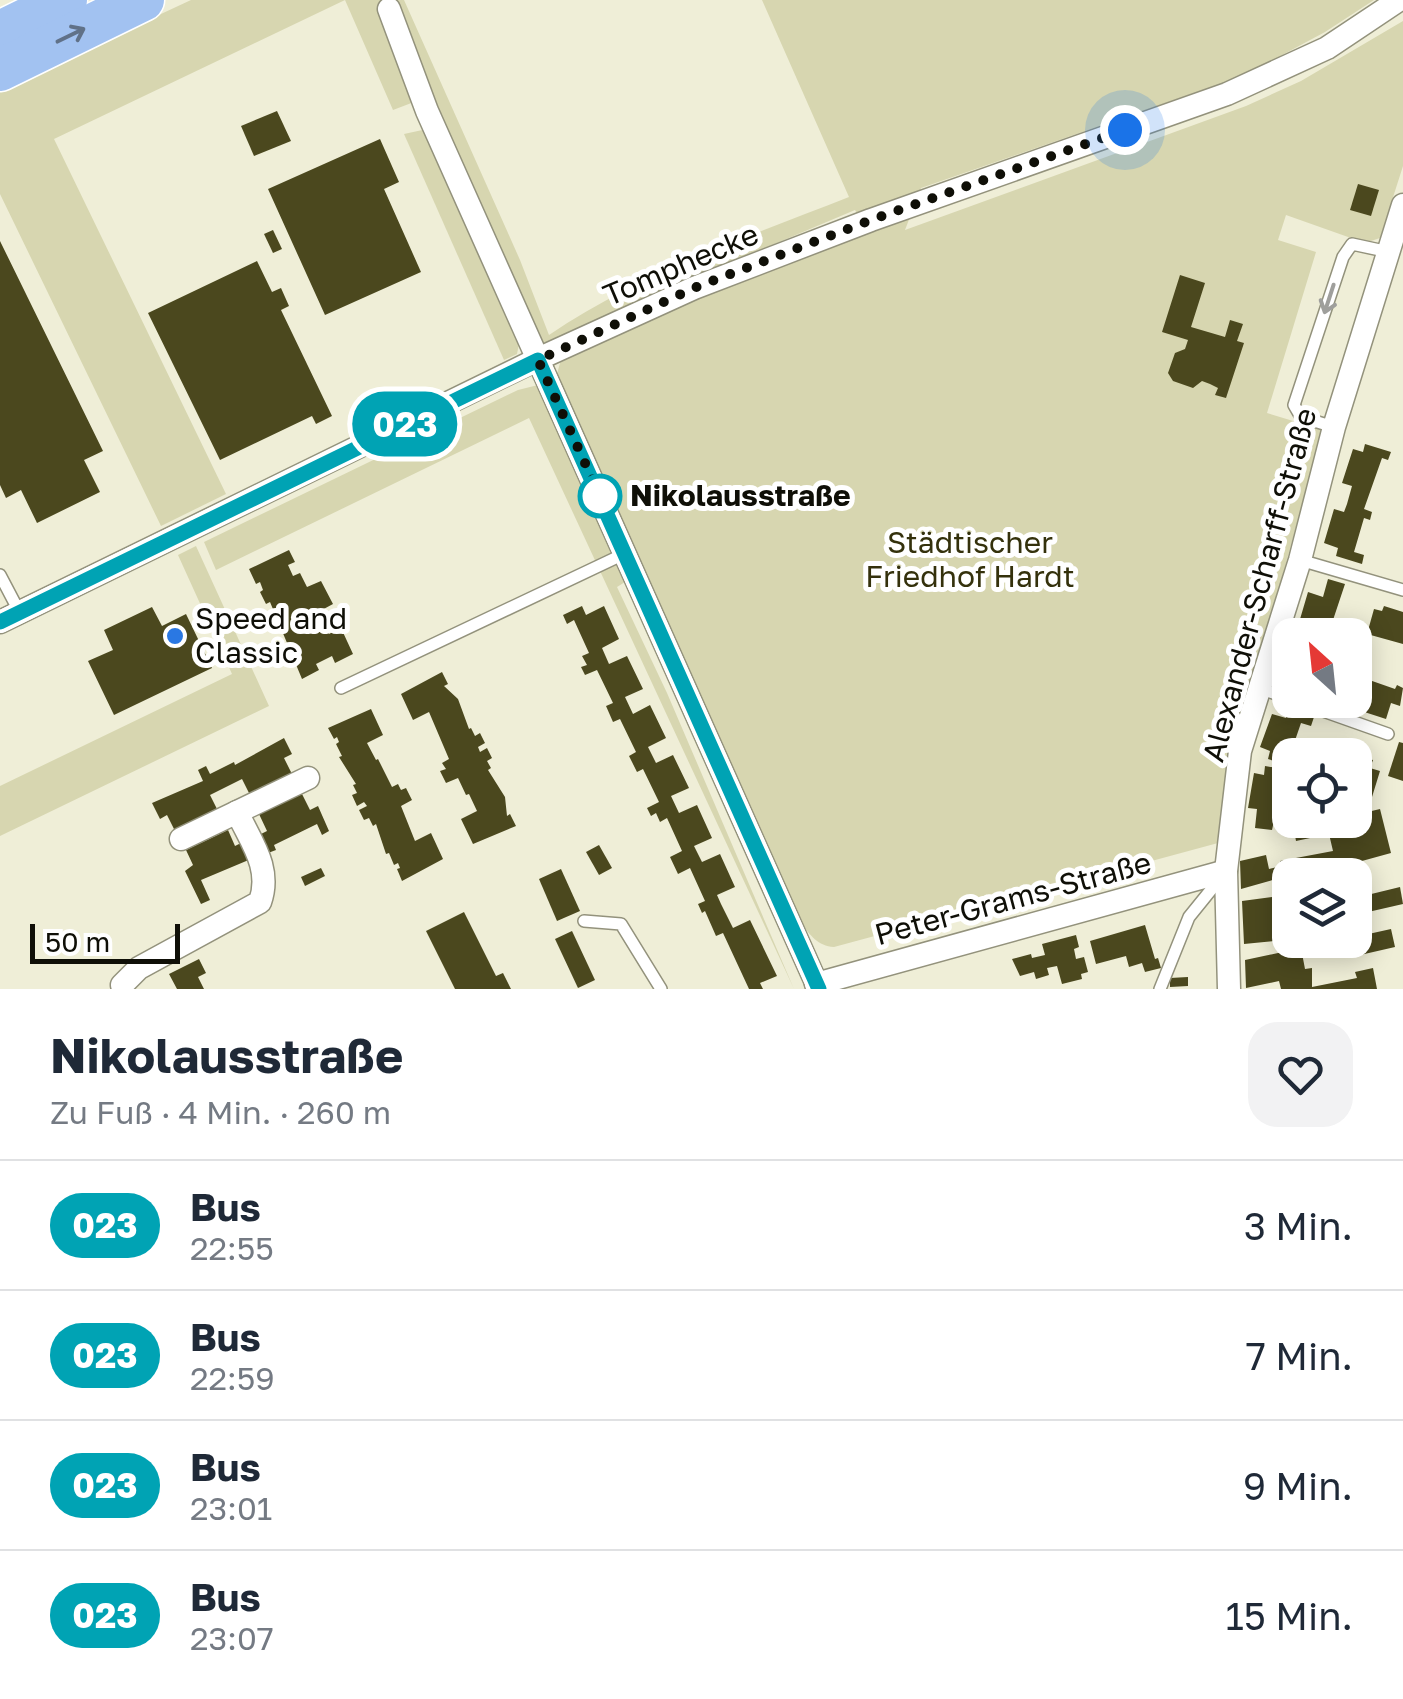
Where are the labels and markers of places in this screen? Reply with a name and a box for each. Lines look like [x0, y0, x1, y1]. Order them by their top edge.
marker: Nikolausstraße [579, 475, 621, 517]
place label: Nikolausstraße [630, 477, 851, 513]
place label: Speed and Classic [195, 600, 347, 670]
marker: Speed and Classic [164, 625, 186, 647]

